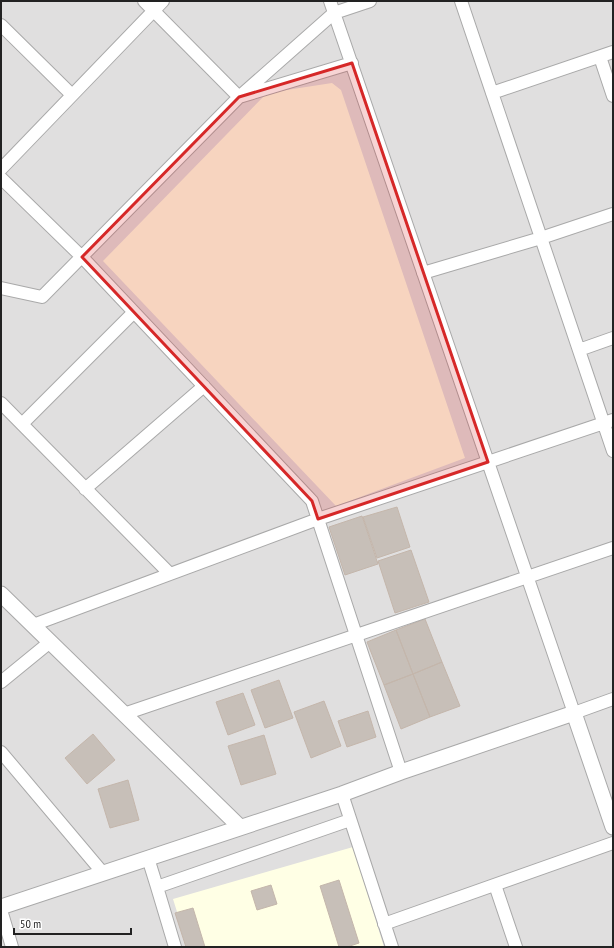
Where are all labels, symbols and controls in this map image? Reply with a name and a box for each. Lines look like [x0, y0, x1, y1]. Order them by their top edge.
scale bar [14, 910, 131, 936]
text: 50 m [20, 916, 41, 931]

